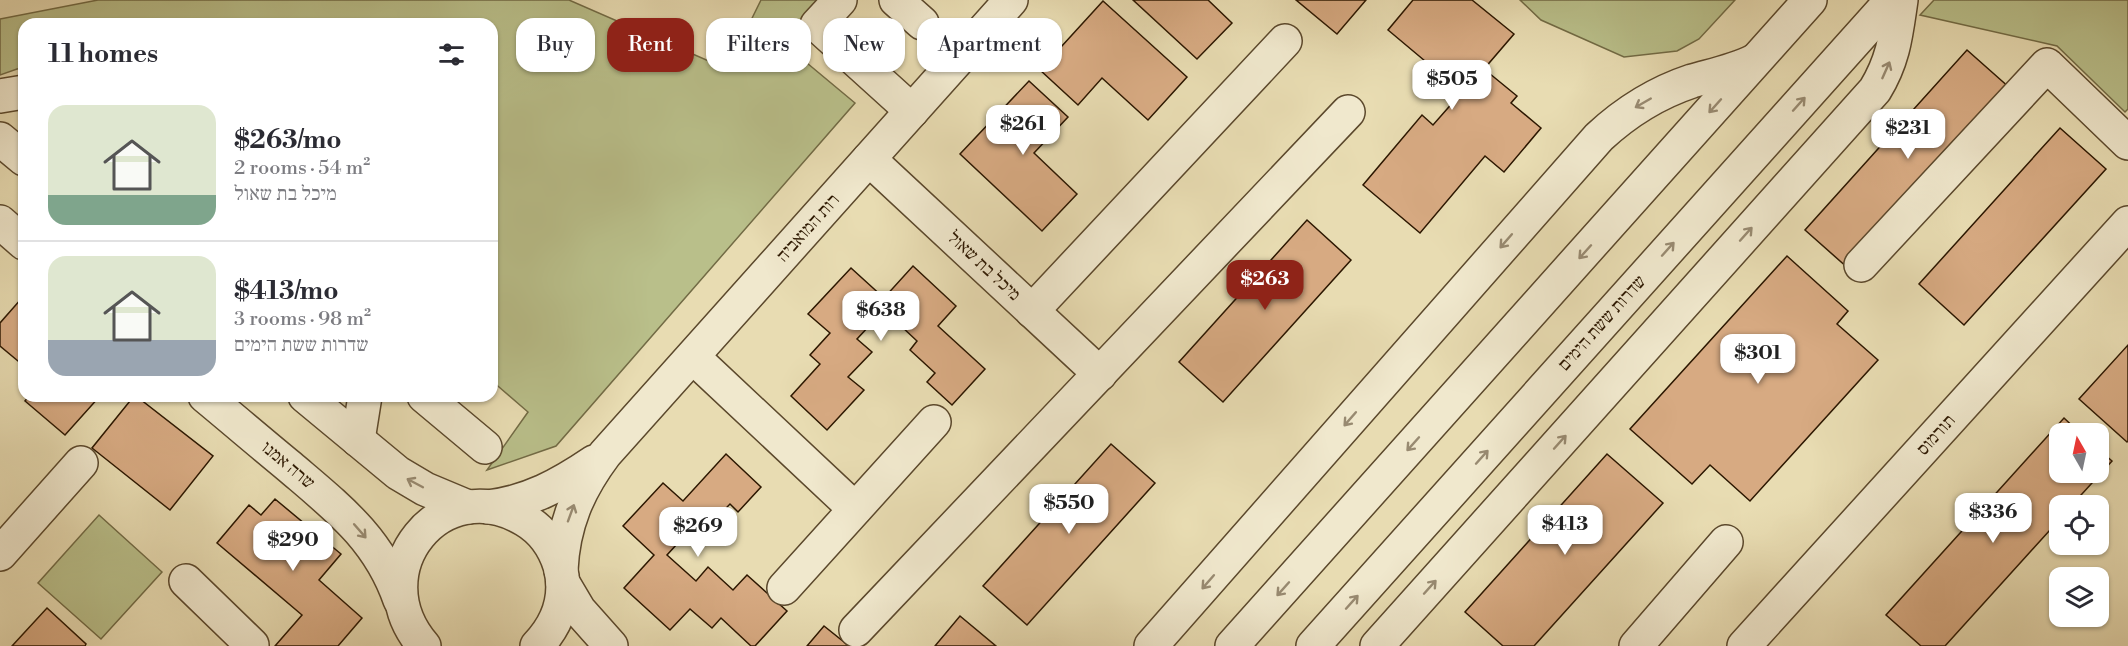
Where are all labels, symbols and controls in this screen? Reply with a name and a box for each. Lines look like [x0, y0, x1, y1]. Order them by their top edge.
chip: Buy [516, 18, 595, 72]
chip: Rent [607, 18, 694, 72]
chip: Filters [706, 18, 811, 72]
chip: New [823, 18, 905, 72]
chip: Apartment [917, 18, 1062, 72]
text: 11 homes [48, 38, 158, 70]
icon: filters [435, 38, 468, 71]
pin: $505 [1416, 60, 1488, 111]
one-way arrow [1881, 61, 1892, 79]
text: $505 [1426, 67, 1478, 92]
one-way arrow [1635, 97, 1652, 109]
one-way arrow [1792, 97, 1806, 112]
one-way arrow [1708, 98, 1722, 113]
pin: $261 [987, 105, 1059, 156]
pin: $231 [1872, 109, 1944, 160]
text: $261 [1000, 112, 1046, 137]
text: $231 [1885, 116, 1931, 141]
text: $263/mo [234, 124, 342, 156]
icon: home [96, 129, 168, 201]
text: 2 rooms · 54 m² [234, 156, 370, 181]
text: מיכל בת שאול [234, 182, 337, 207]
street label: רות המואביה [771, 189, 845, 267]
street label: מיכל בת שאול [942, 226, 1026, 306]
one-way arrow [1739, 227, 1753, 242]
one-way arrow [1499, 233, 1513, 248]
one-way arrow [1661, 242, 1675, 257]
one-way arrow [1578, 244, 1592, 259]
pin: $263 [1229, 260, 1301, 311]
text: $263 [1240, 267, 1290, 292]
street label: שדרות ששת הימים [1553, 270, 1651, 376]
text: $413/mo [234, 275, 339, 307]
icon: home [96, 280, 168, 352]
pin: $638 [845, 291, 917, 342]
text: $638 [856, 298, 906, 323]
text: 3 rooms · 98 m² [234, 307, 371, 332]
text: שדרות ששת הימים [234, 333, 368, 358]
pin: $301 [1722, 334, 1794, 385]
text: $301 [1734, 341, 1782, 366]
street label: תורמוס [1912, 410, 1960, 460]
one-way arrow [1343, 411, 1357, 426]
north arrow [2049, 423, 2109, 483]
map controls [2049, 423, 2109, 627]
one-way arrow [1553, 434, 1567, 449]
street label: שרה אמנו [256, 436, 320, 494]
one-way arrow [1406, 436, 1420, 451]
one-way arrow [1475, 450, 1489, 465]
one-way arrow [407, 477, 424, 489]
pin: $550 [1033, 484, 1105, 535]
text: $550 [1043, 491, 1095, 516]
pin: $336 [1957, 493, 2029, 544]
button: locate [2049, 495, 2109, 555]
text: $336 [1969, 500, 2017, 525]
one-way arrow [566, 504, 577, 523]
pin: $413 [1529, 505, 1601, 556]
pin: $269 [662, 507, 734, 558]
text: $413 [1542, 512, 1588, 537]
text: $269 [673, 514, 723, 539]
pin: $290 [257, 521, 329, 572]
one-way arrow [353, 523, 367, 538]
text: $290 [267, 528, 319, 553]
button: layers [2049, 567, 2109, 627]
one-way arrow [1201, 574, 1215, 589]
one-way arrow [1423, 580, 1437, 595]
one-way arrow [1276, 581, 1290, 596]
one-way arrow [1345, 595, 1359, 610]

